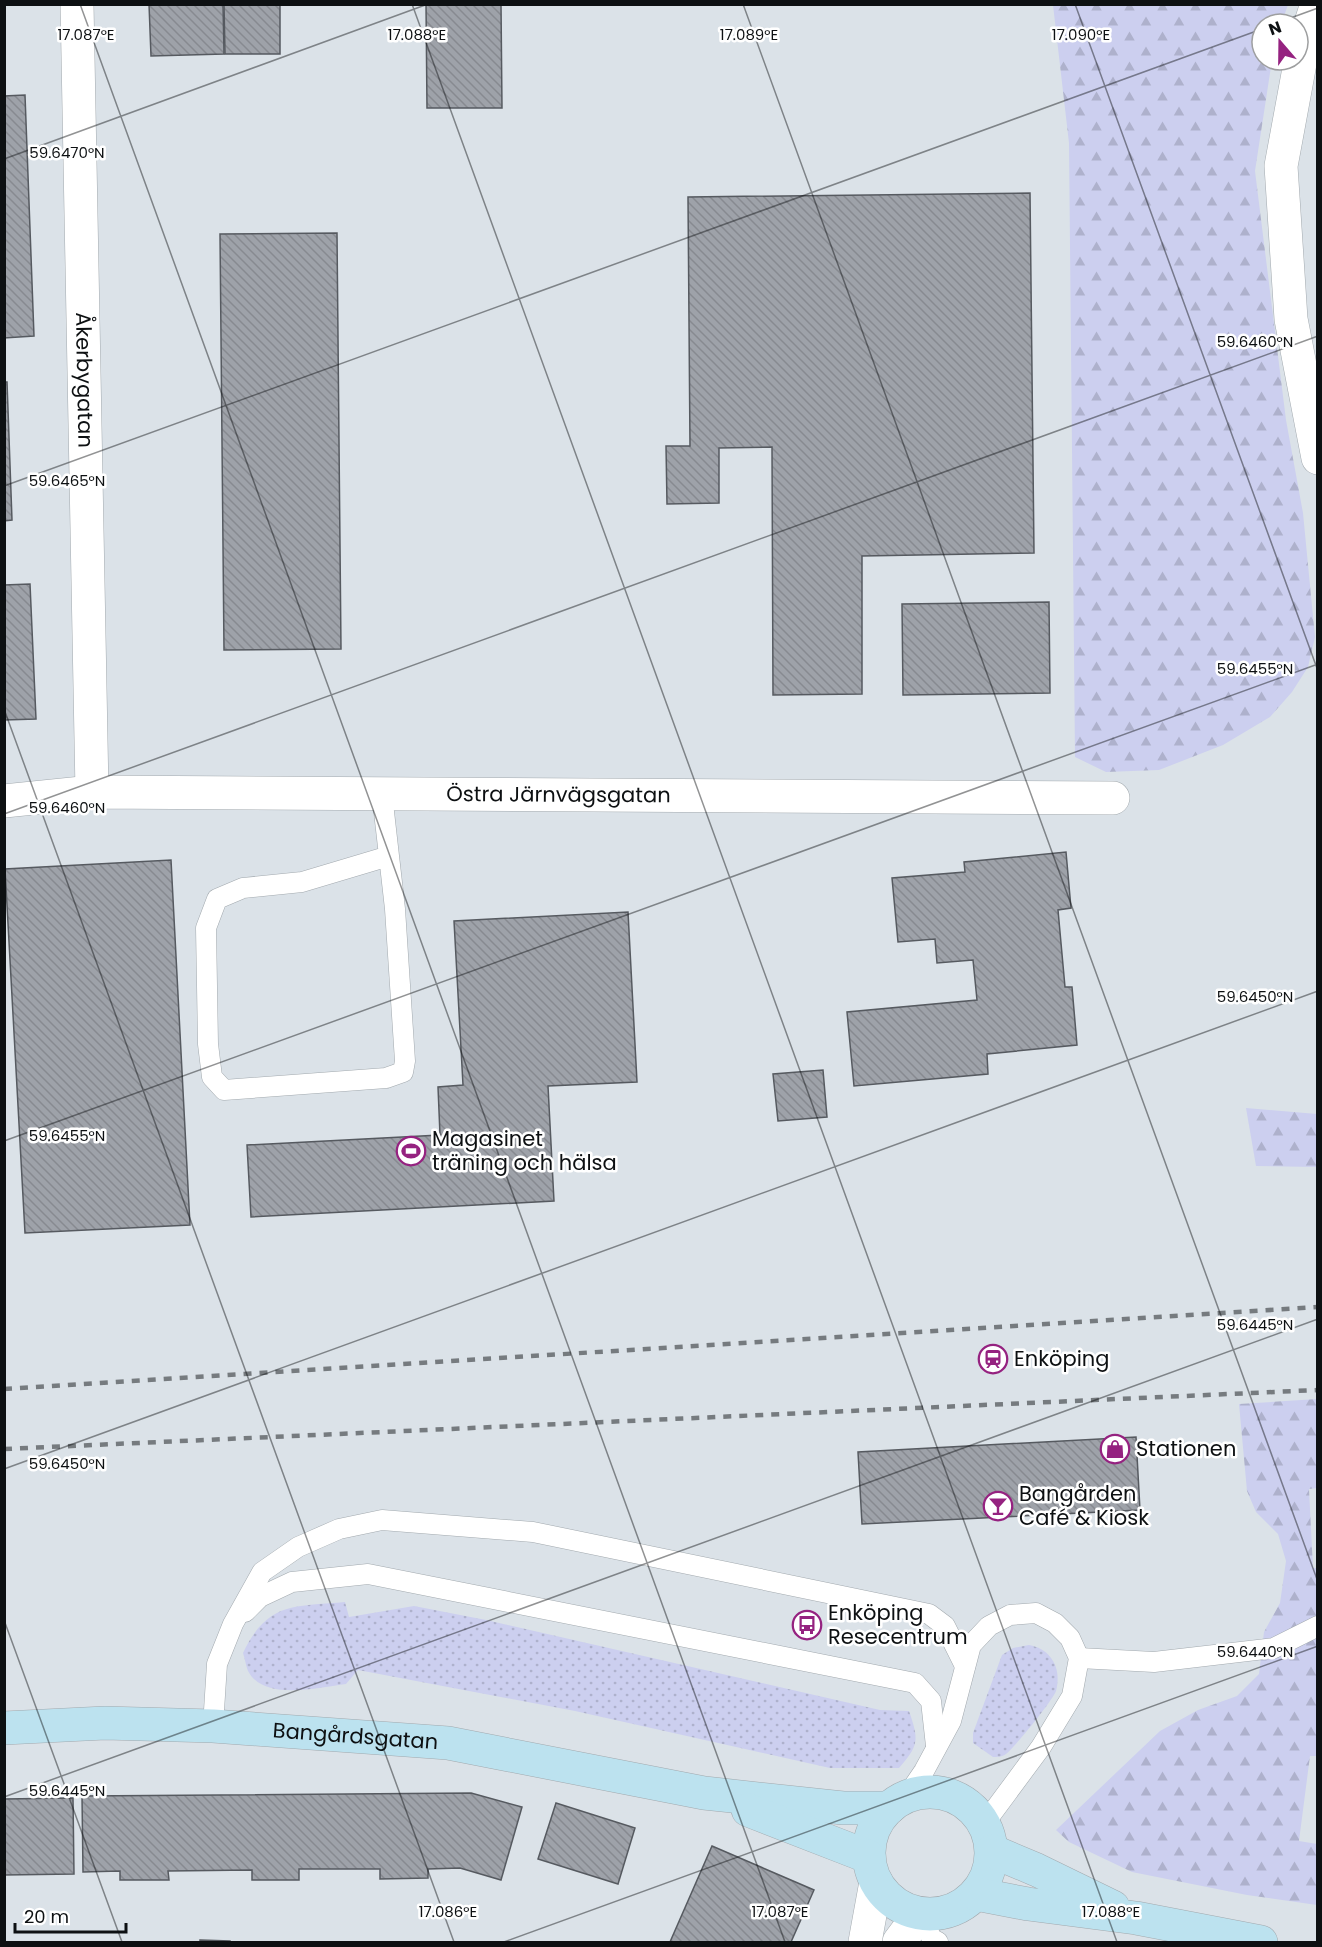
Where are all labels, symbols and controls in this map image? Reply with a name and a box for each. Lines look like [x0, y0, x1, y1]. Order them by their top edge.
north arrow [1250, 12, 1310, 72]
text: N [1265, 16, 1285, 41]
text: 17.087°E [57, 24, 115, 45]
text: 17.088°E [388, 24, 446, 45]
text: 17.089°E [720, 24, 778, 45]
text: 17.090°E [1052, 24, 1110, 45]
text: 59.6470°N [29, 142, 105, 163]
street label: Åkerbygatan [69, 312, 100, 448]
text: 59.6460°N [1217, 331, 1293, 352]
text: 59.6465°N [29, 470, 105, 491]
text: 59.6455°N [1217, 658, 1293, 679]
street label: Östra Järnvägsgatan [446, 779, 671, 809]
text: 59.6460°N [29, 797, 105, 818]
text: 59.6450°N [1217, 986, 1293, 1007]
place label: Magasinet träning och hälsa [432, 1124, 617, 1177]
text: 59.6455°N [29, 1125, 105, 1146]
sports icon: Magasinet träning och hälsa [395, 1135, 427, 1167]
text: 59.6445°N [1217, 1314, 1293, 1335]
station icon: Enköping [977, 1343, 1009, 1375]
place label: Enköping [1014, 1344, 1109, 1373]
shop icon: Stationen [1099, 1433, 1131, 1465]
place label: Stationen [1136, 1434, 1236, 1463]
text: 59.6450°N [29, 1453, 105, 1474]
place label: Bangården Café & Kiosk [1019, 1479, 1149, 1532]
bar icon: Bangården Café & Kiosk [982, 1490, 1014, 1522]
place label: Enköping Resecentrum [828, 1598, 968, 1651]
bus stop icon: Enköping Resecentrum [791, 1609, 823, 1641]
text: 59.6440°N [1217, 1641, 1293, 1662]
street label: Bangårdsgatan [272, 1715, 439, 1756]
text: 59.6445°N [29, 1780, 105, 1801]
scale bar [15, 1896, 126, 1934]
text: 17.086°E [419, 1901, 477, 1922]
text: 17.087°E [751, 1901, 809, 1922]
text: 17.088°E [1082, 1901, 1140, 1922]
text: 20 m [24, 1904, 69, 1929]

